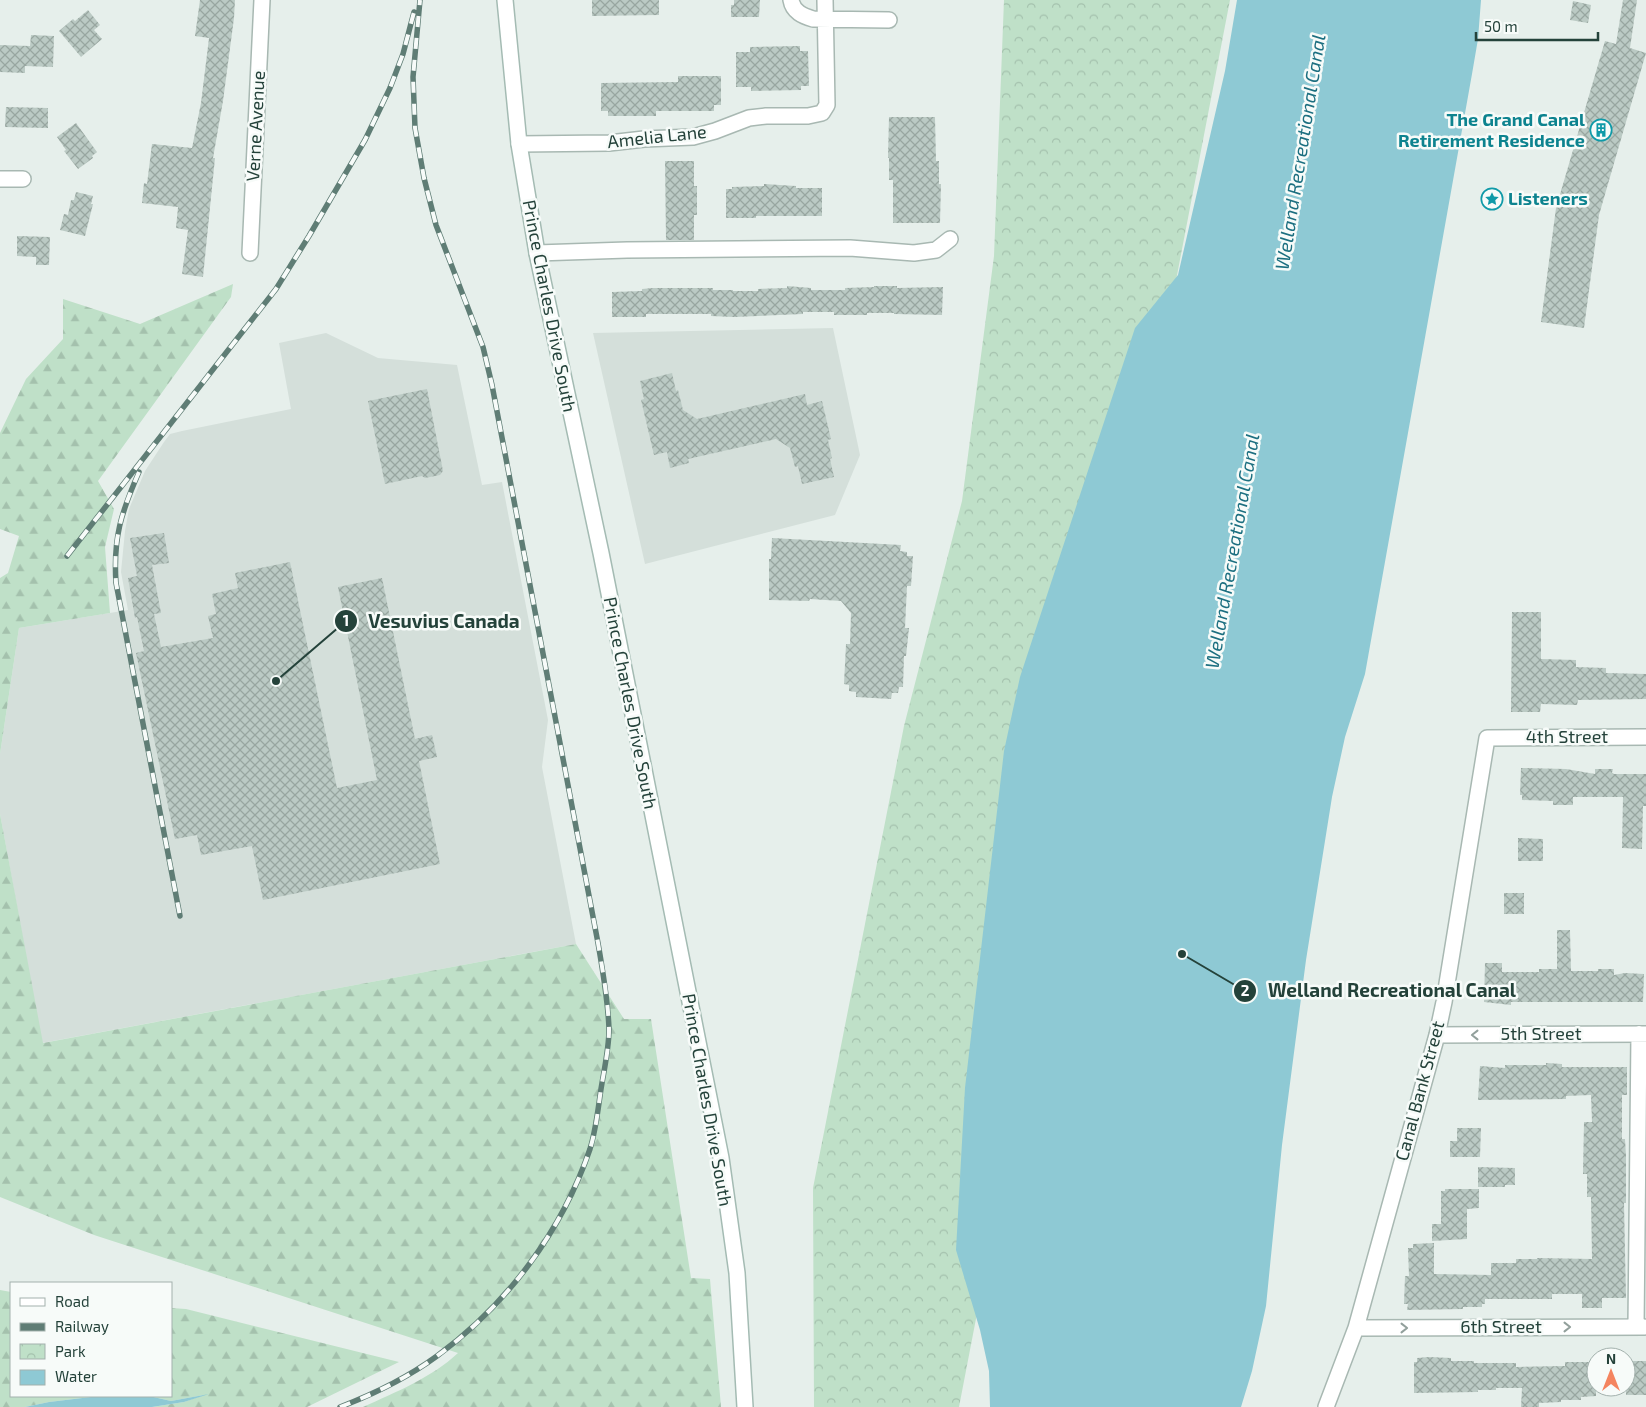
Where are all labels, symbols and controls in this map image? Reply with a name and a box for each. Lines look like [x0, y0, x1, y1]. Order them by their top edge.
scale bar [1476, 10, 1598, 42]
text: 50 m [1484, 17, 1518, 35]
water label: Welland Recreational Canal [1270, 33, 1329, 271]
street label: Verne Avenue [241, 70, 269, 182]
place label: The Grand Canal Retirement Residence [1398, 108, 1585, 151]
building icon: The Grand Canal Retirement Residence [1589, 118, 1613, 142]
street label: Amelia Lane [606, 120, 708, 152]
place icon: Listeners [1480, 187, 1504, 211]
place label: Listeners [1508, 187, 1588, 209]
street label: Prince Charles Drive South [519, 198, 581, 414]
water label: Welland Recreational Canal [1200, 432, 1264, 670]
street label: Prince Charles Drive South [600, 595, 662, 811]
callout: Vesuvius Canada [333, 604, 529, 638]
text: Vesuvius Canada [368, 609, 520, 632]
text: 1 [343, 611, 349, 629]
street label: 4th Street [1526, 725, 1608, 747]
callout: Welland Recreational Canal [1233, 974, 1526, 1008]
text: Welland Recreational Canal [1268, 978, 1517, 1001]
text: 2 [1241, 981, 1250, 999]
street label: Prince Charles Drive South [678, 992, 738, 1208]
street label: Canal Bank Street [1390, 1018, 1448, 1163]
street label: 5th Street [1501, 1022, 1582, 1044]
one-way arrow [1471, 1030, 1478, 1040]
legend [10, 1282, 172, 1397]
text: Road [55, 1292, 90, 1310]
street label: 6th Street [1460, 1315, 1542, 1337]
text: Railway [55, 1317, 109, 1335]
one-way arrow [1564, 1322, 1571, 1332]
one-way arrow [1401, 1323, 1409, 1333]
text: Park [55, 1342, 86, 1360]
north arrow [1586, 1347, 1636, 1397]
text: N [1606, 1350, 1616, 1367]
text: Water [55, 1367, 97, 1385]

